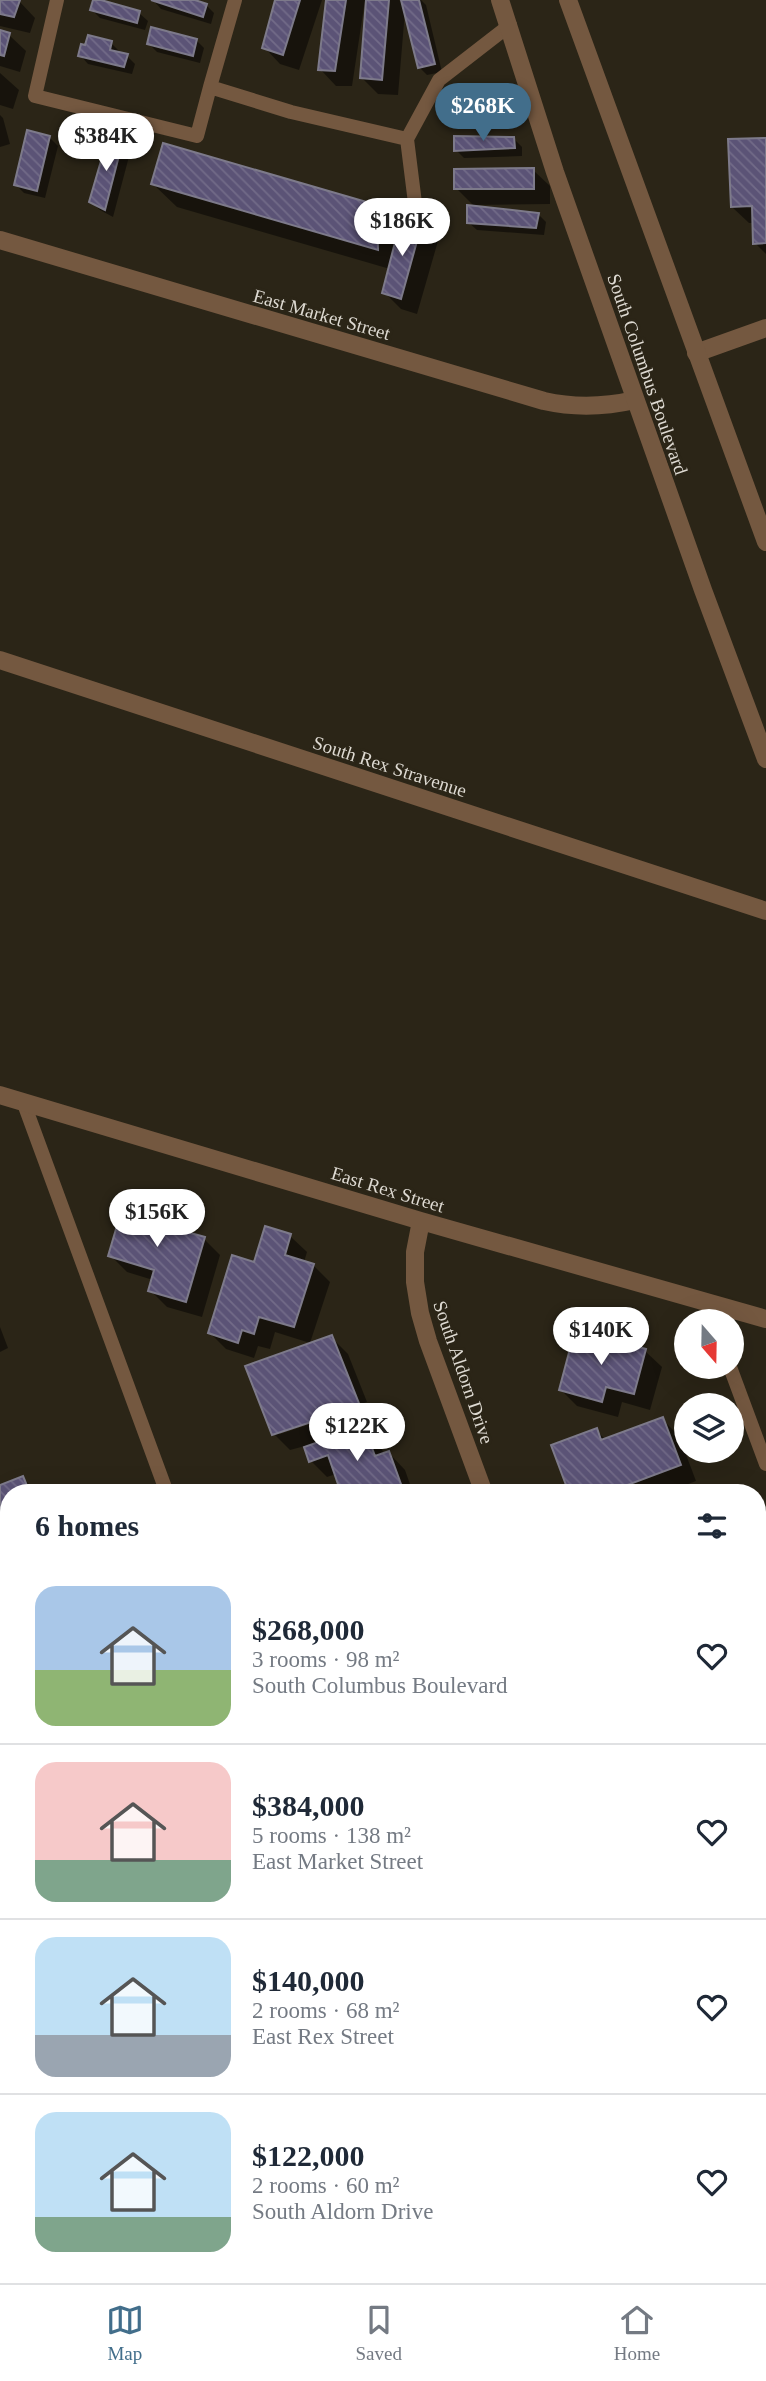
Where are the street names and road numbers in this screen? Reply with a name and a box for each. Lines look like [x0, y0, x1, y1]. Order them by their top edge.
street label: South Columbus Boulevard [603, 271, 692, 478]
street label: East Market Street [251, 285, 393, 344]
street label: South Rex Stravenue [310, 732, 469, 801]
street label: East Rex Street [329, 1162, 448, 1217]
street label: South Aldorn Drive [429, 1298, 498, 1446]

